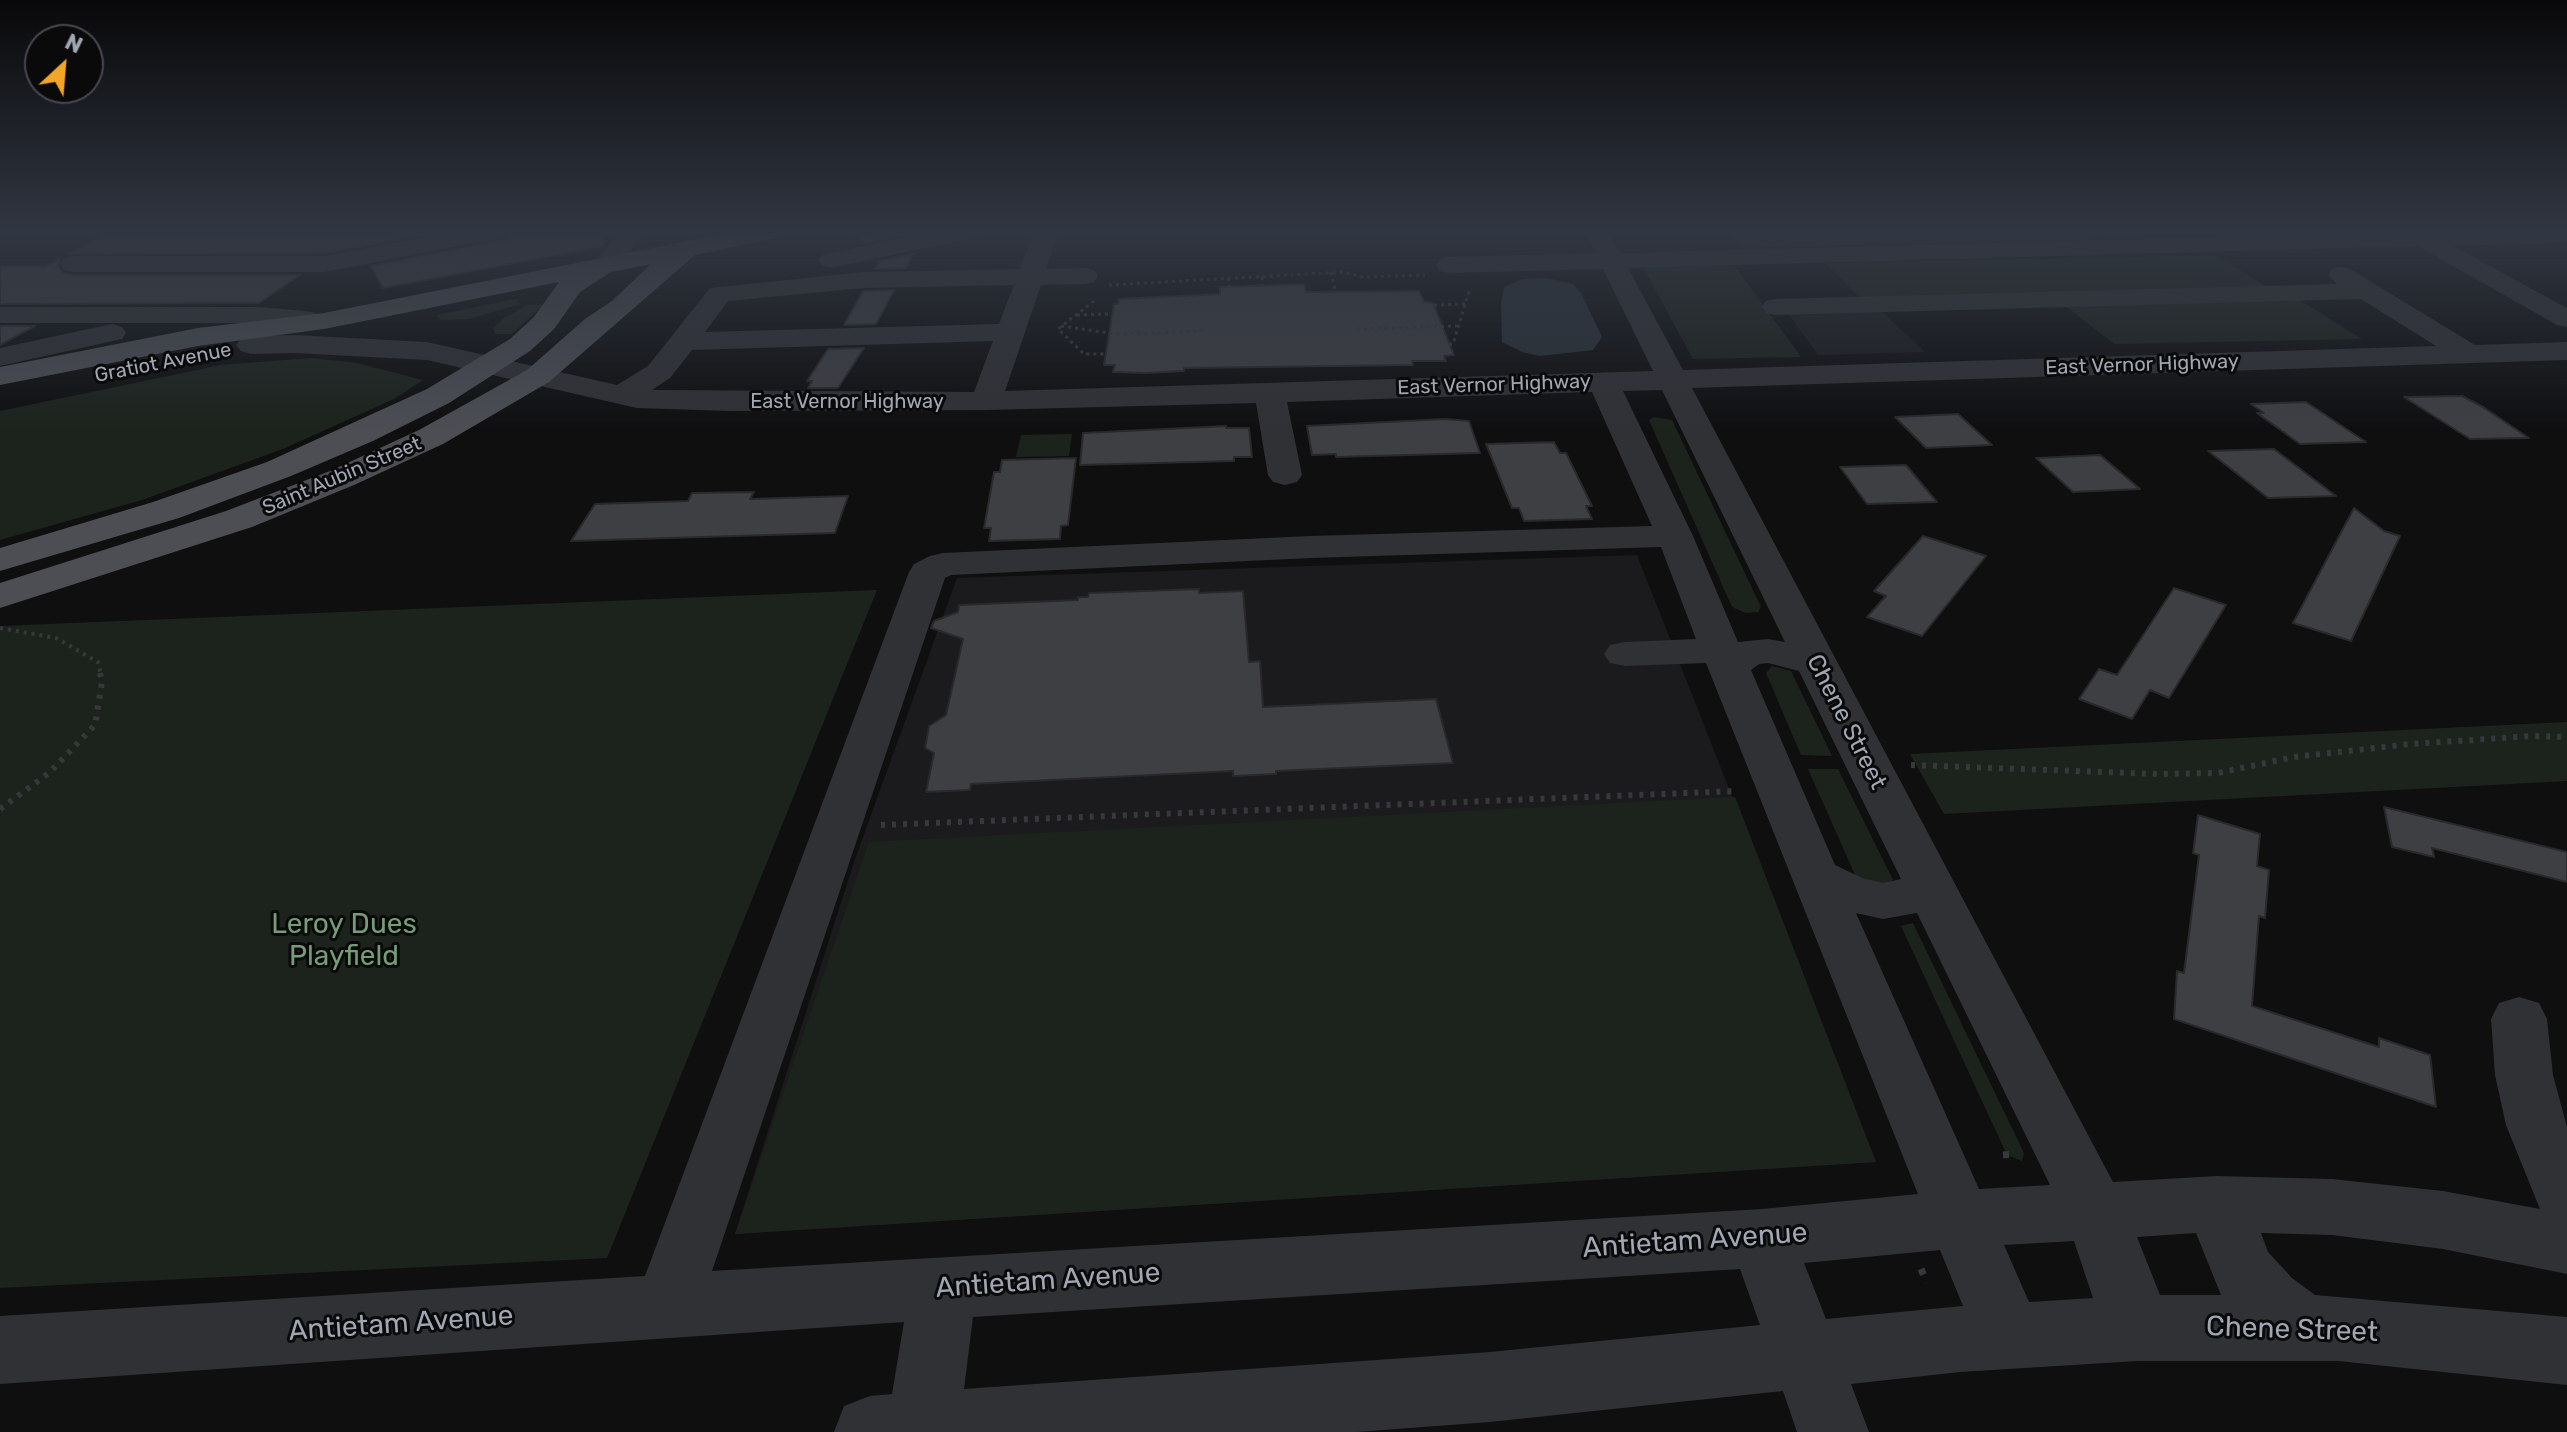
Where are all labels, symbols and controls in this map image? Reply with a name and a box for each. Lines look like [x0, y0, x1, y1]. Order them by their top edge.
north arrow [24, 24, 104, 104]
text: N [61, 28, 87, 59]
street label: Gratiot Avenue [93, 338, 233, 388]
street label: East Vernor Highway [2045, 350, 2239, 380]
street label: East Vernor Highway [1397, 370, 1591, 400]
street label: East Vernor Highway [750, 390, 944, 414]
street label: Saint Aubin Street [259, 432, 425, 520]
street label: Chene Street [1800, 650, 1892, 794]
park label: Leroy Dues Playfield [271, 908, 417, 974]
street label: Antietam Avenue [1582, 1216, 1808, 1266]
street label: Antietam Avenue [935, 1256, 1161, 1306]
street label: Antietam Avenue [288, 1299, 514, 1349]
street label: Chene Street [2206, 1310, 2378, 1350]

